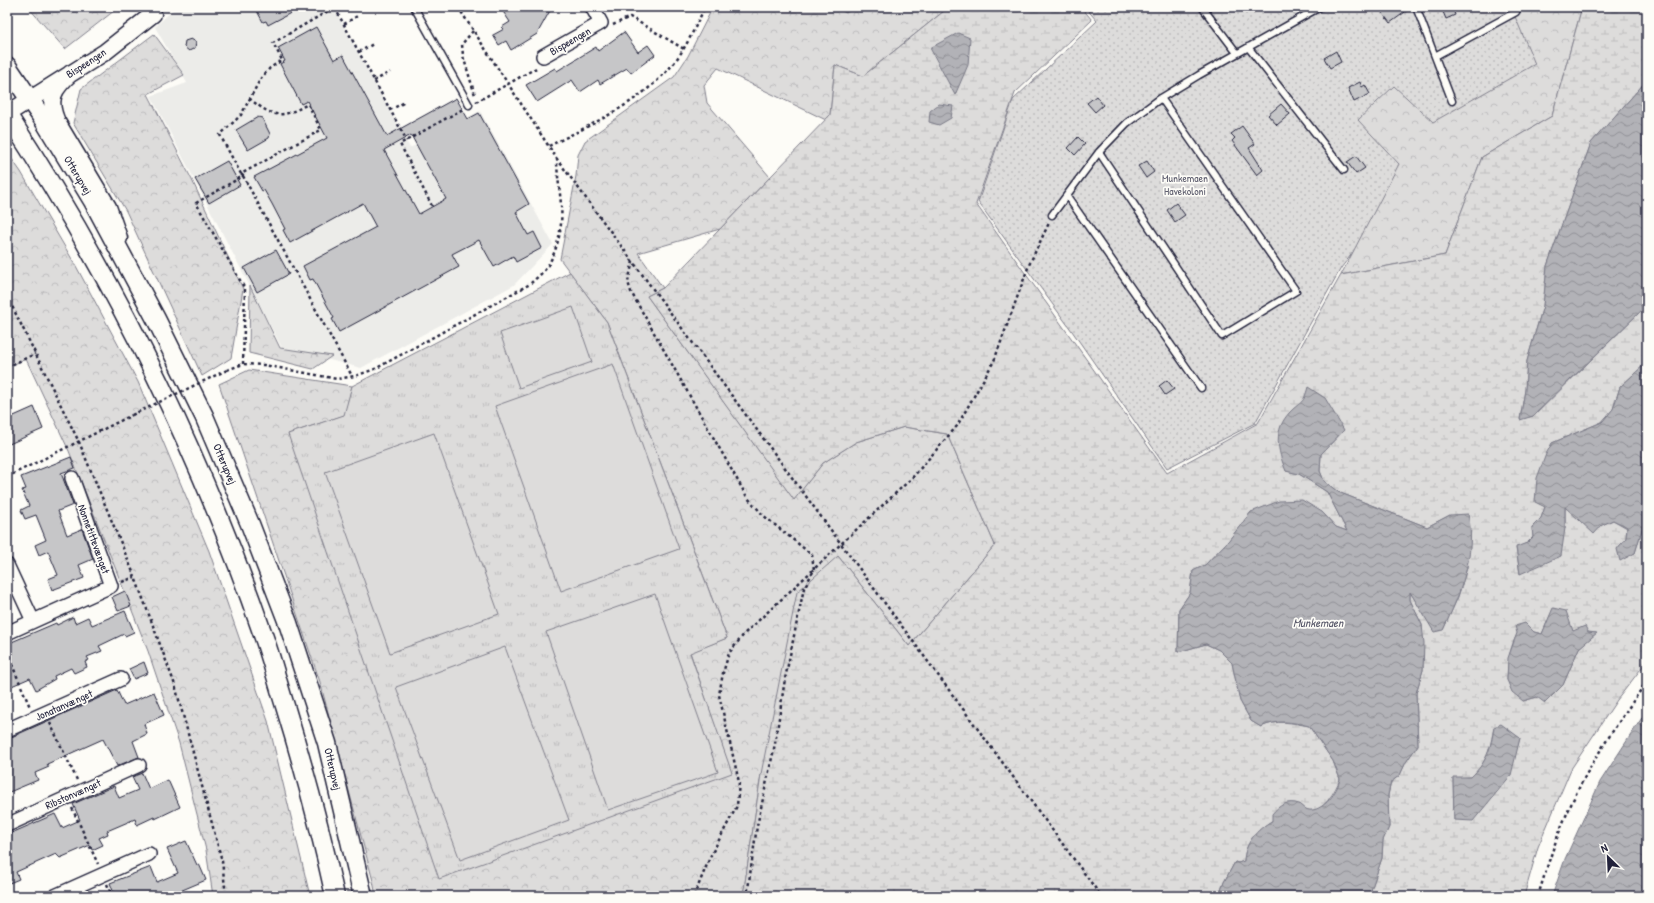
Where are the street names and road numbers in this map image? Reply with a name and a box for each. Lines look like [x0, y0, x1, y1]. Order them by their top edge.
street label: Bispeengen [547, 24, 593, 58]
street label: Bispeengen [63, 45, 109, 81]
street label: Otterupvej [61, 153, 95, 197]
street label: Otterupvej [210, 442, 240, 486]
street label: Nonnetittevænget [75, 502, 113, 576]
street label: Jonatanvænget [33, 686, 95, 724]
street label: Otterupvej [321, 747, 345, 791]
street label: Ribstonvænget [43, 775, 103, 812]

